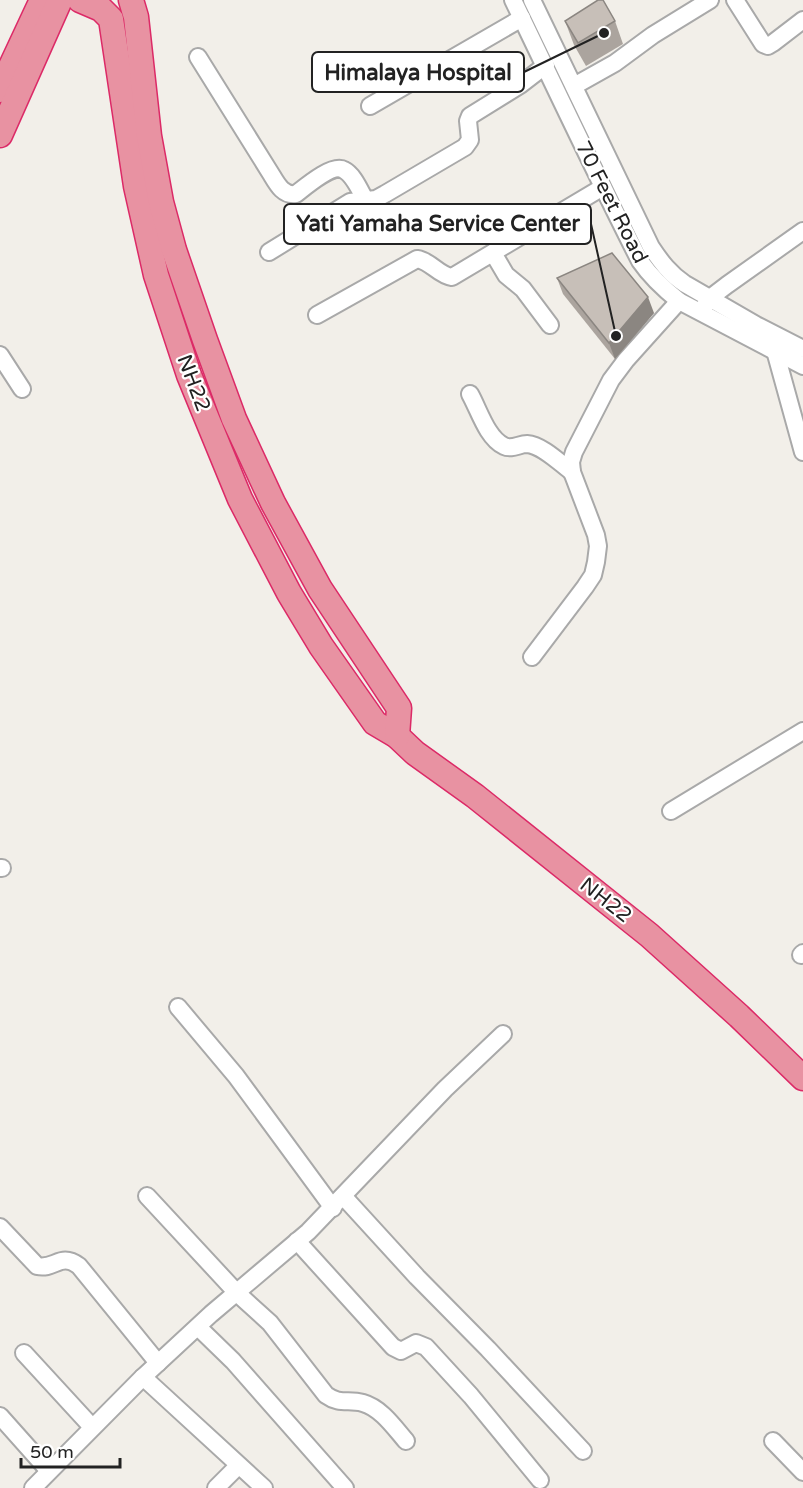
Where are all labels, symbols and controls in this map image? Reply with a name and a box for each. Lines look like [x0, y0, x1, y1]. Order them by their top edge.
callout: Himalaya Hospital [312, 52, 524, 92]
text: Himalaya Hospital [324, 60, 512, 86]
street label: 70 Feet Road [570, 137, 653, 268]
callout: Yati Yamaha Service Center [284, 204, 591, 244]
text: Yati Yamaha Service Center [296, 211, 580, 237]
street label: NH22 [171, 351, 216, 415]
street label: NH22 [575, 872, 637, 928]
scale bar [21, 1431, 120, 1469]
text: 50 m [30, 1441, 74, 1463]

